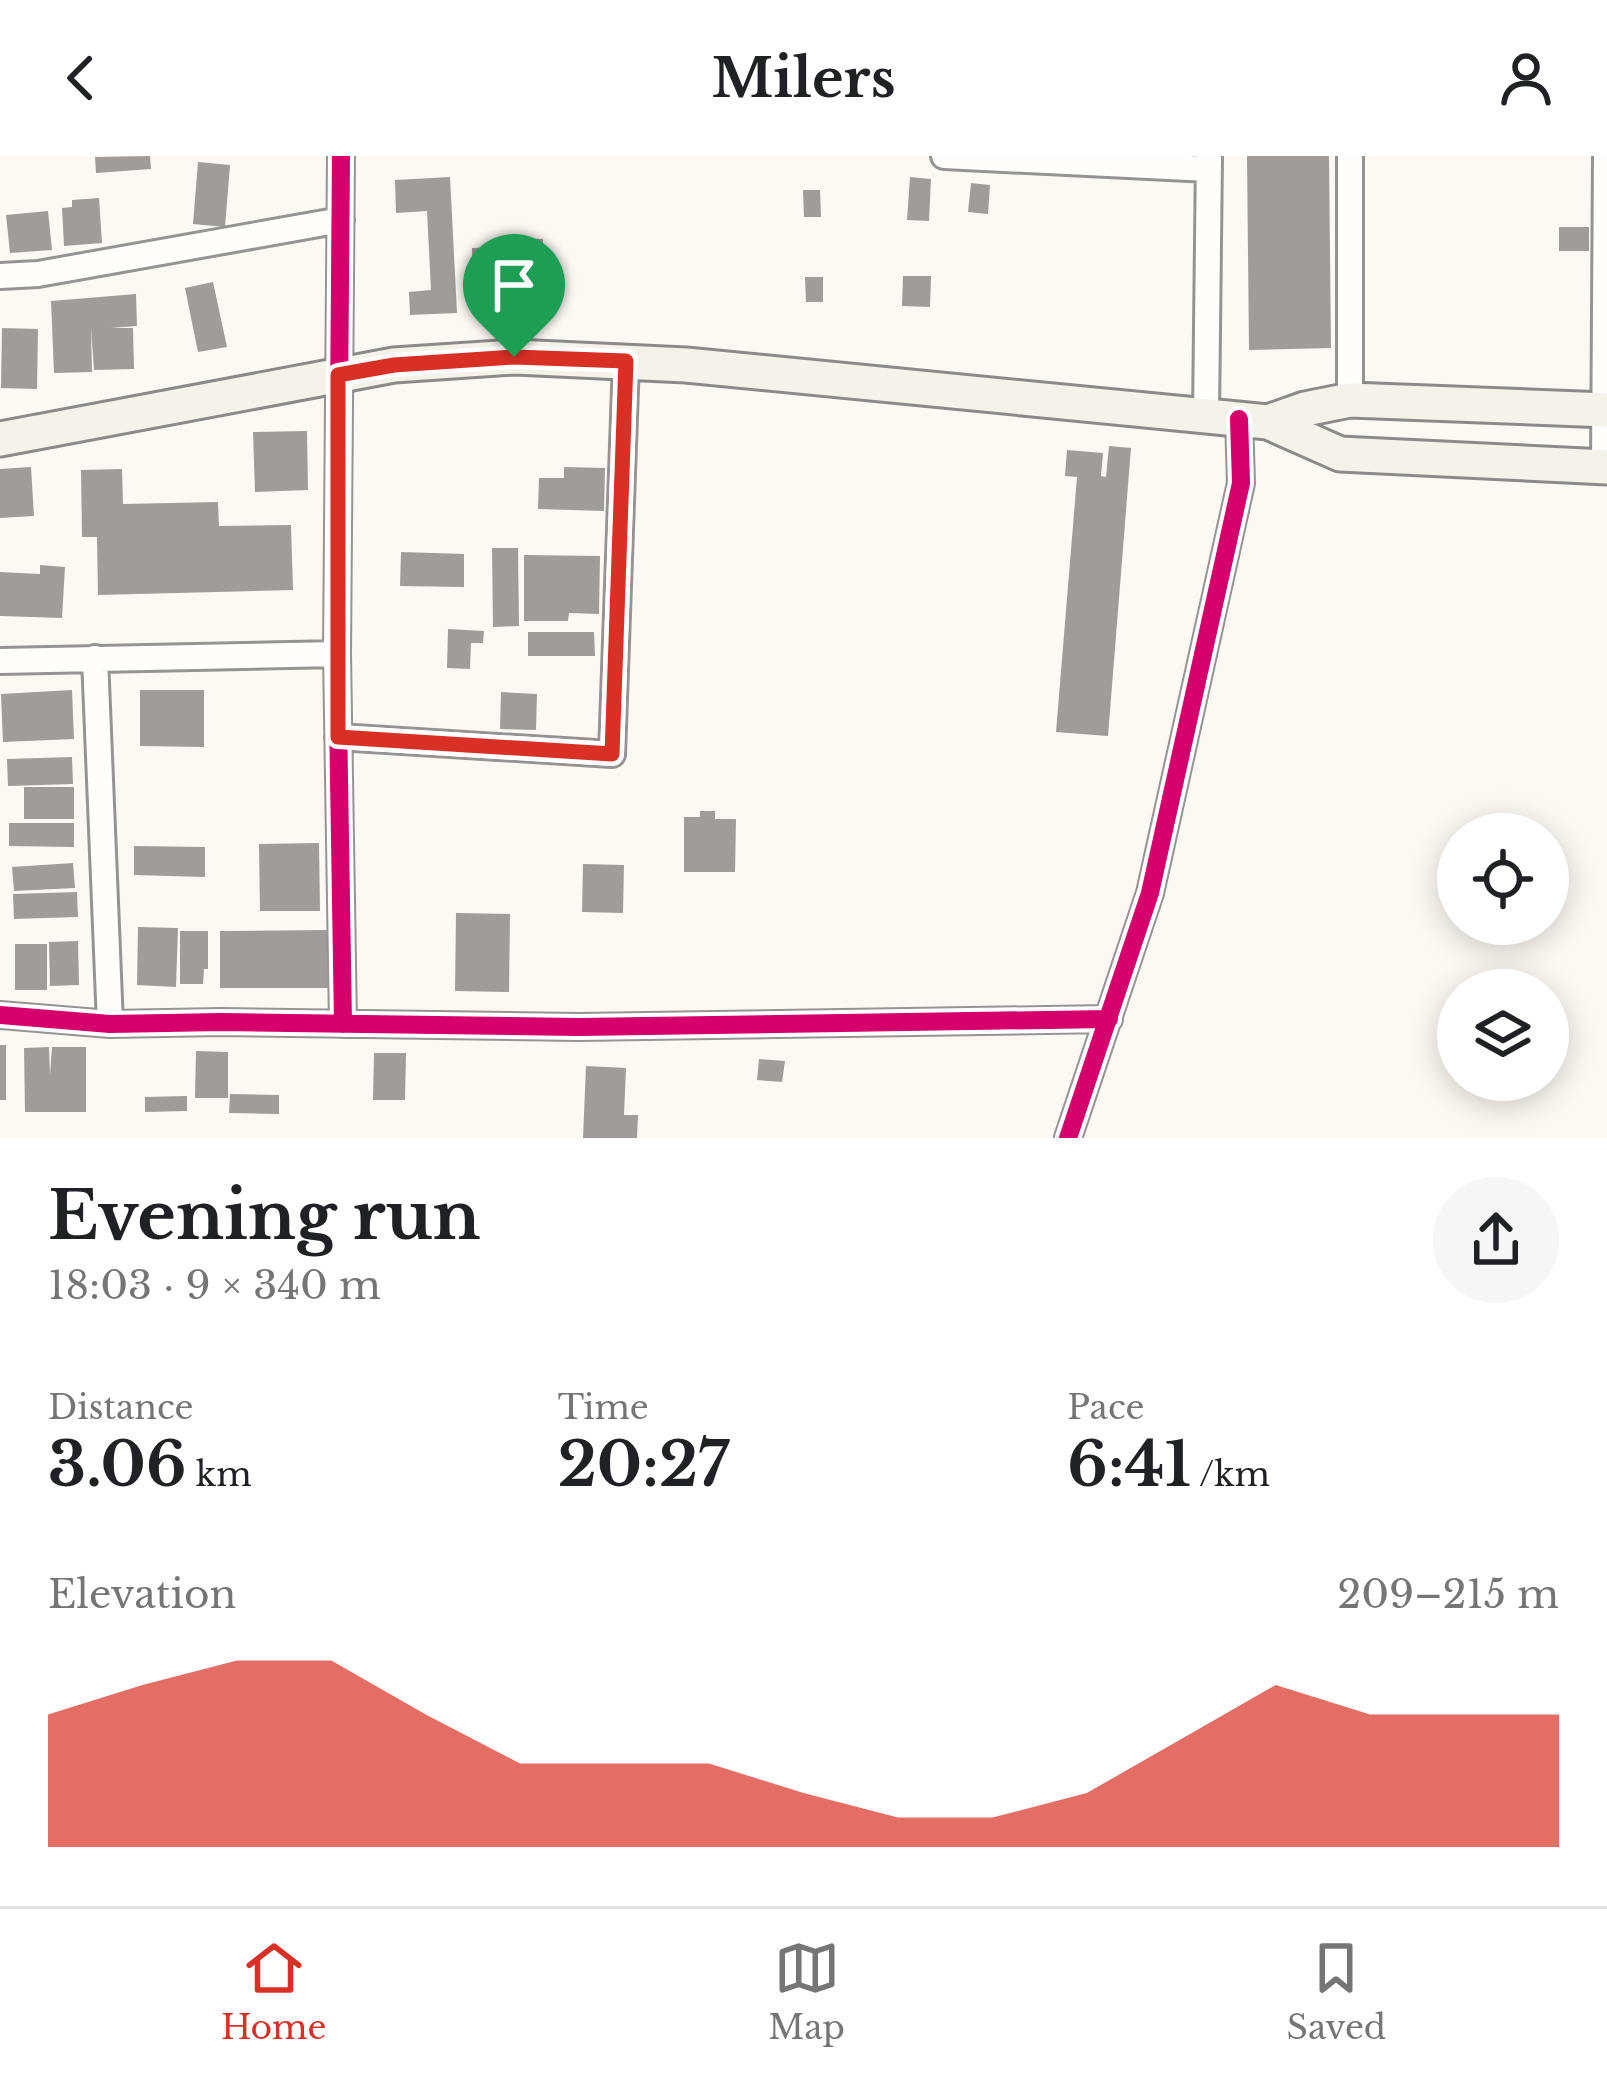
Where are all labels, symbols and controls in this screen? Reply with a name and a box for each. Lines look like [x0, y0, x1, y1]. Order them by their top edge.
icon: back [48, 45, 114, 111]
text: Milers [711, 45, 896, 112]
icon: person [1493, 45, 1559, 111]
pin [463, 234, 565, 357]
icon: arrive [481, 252, 547, 318]
map controls [1437, 813, 1569, 1101]
button: locate [1437, 813, 1569, 945]
button: layers [1437, 969, 1569, 1101]
text: Evening run [48, 1175, 481, 1257]
button: share [1433, 1177, 1559, 1303]
text: 18:03 · 9 × 340 m [48, 1261, 381, 1310]
text: Distance [48, 1387, 194, 1428]
text: Time [558, 1387, 649, 1428]
text: Pace [1067, 1387, 1144, 1428]
text: 3.06 [48, 1428, 186, 1502]
text: 20:27 [558, 1428, 729, 1502]
text: 6:41 [1067, 1428, 1191, 1502]
text: km [186, 1454, 252, 1495]
text: /km [1191, 1454, 1270, 1495]
text: Elevation [48, 1570, 236, 1619]
text: 209–215 m [1337, 1570, 1559, 1619]
tab: Home [221, 1935, 326, 2048]
tab: Map [768, 1935, 845, 2048]
tab: Saved [1287, 1935, 1386, 2048]

